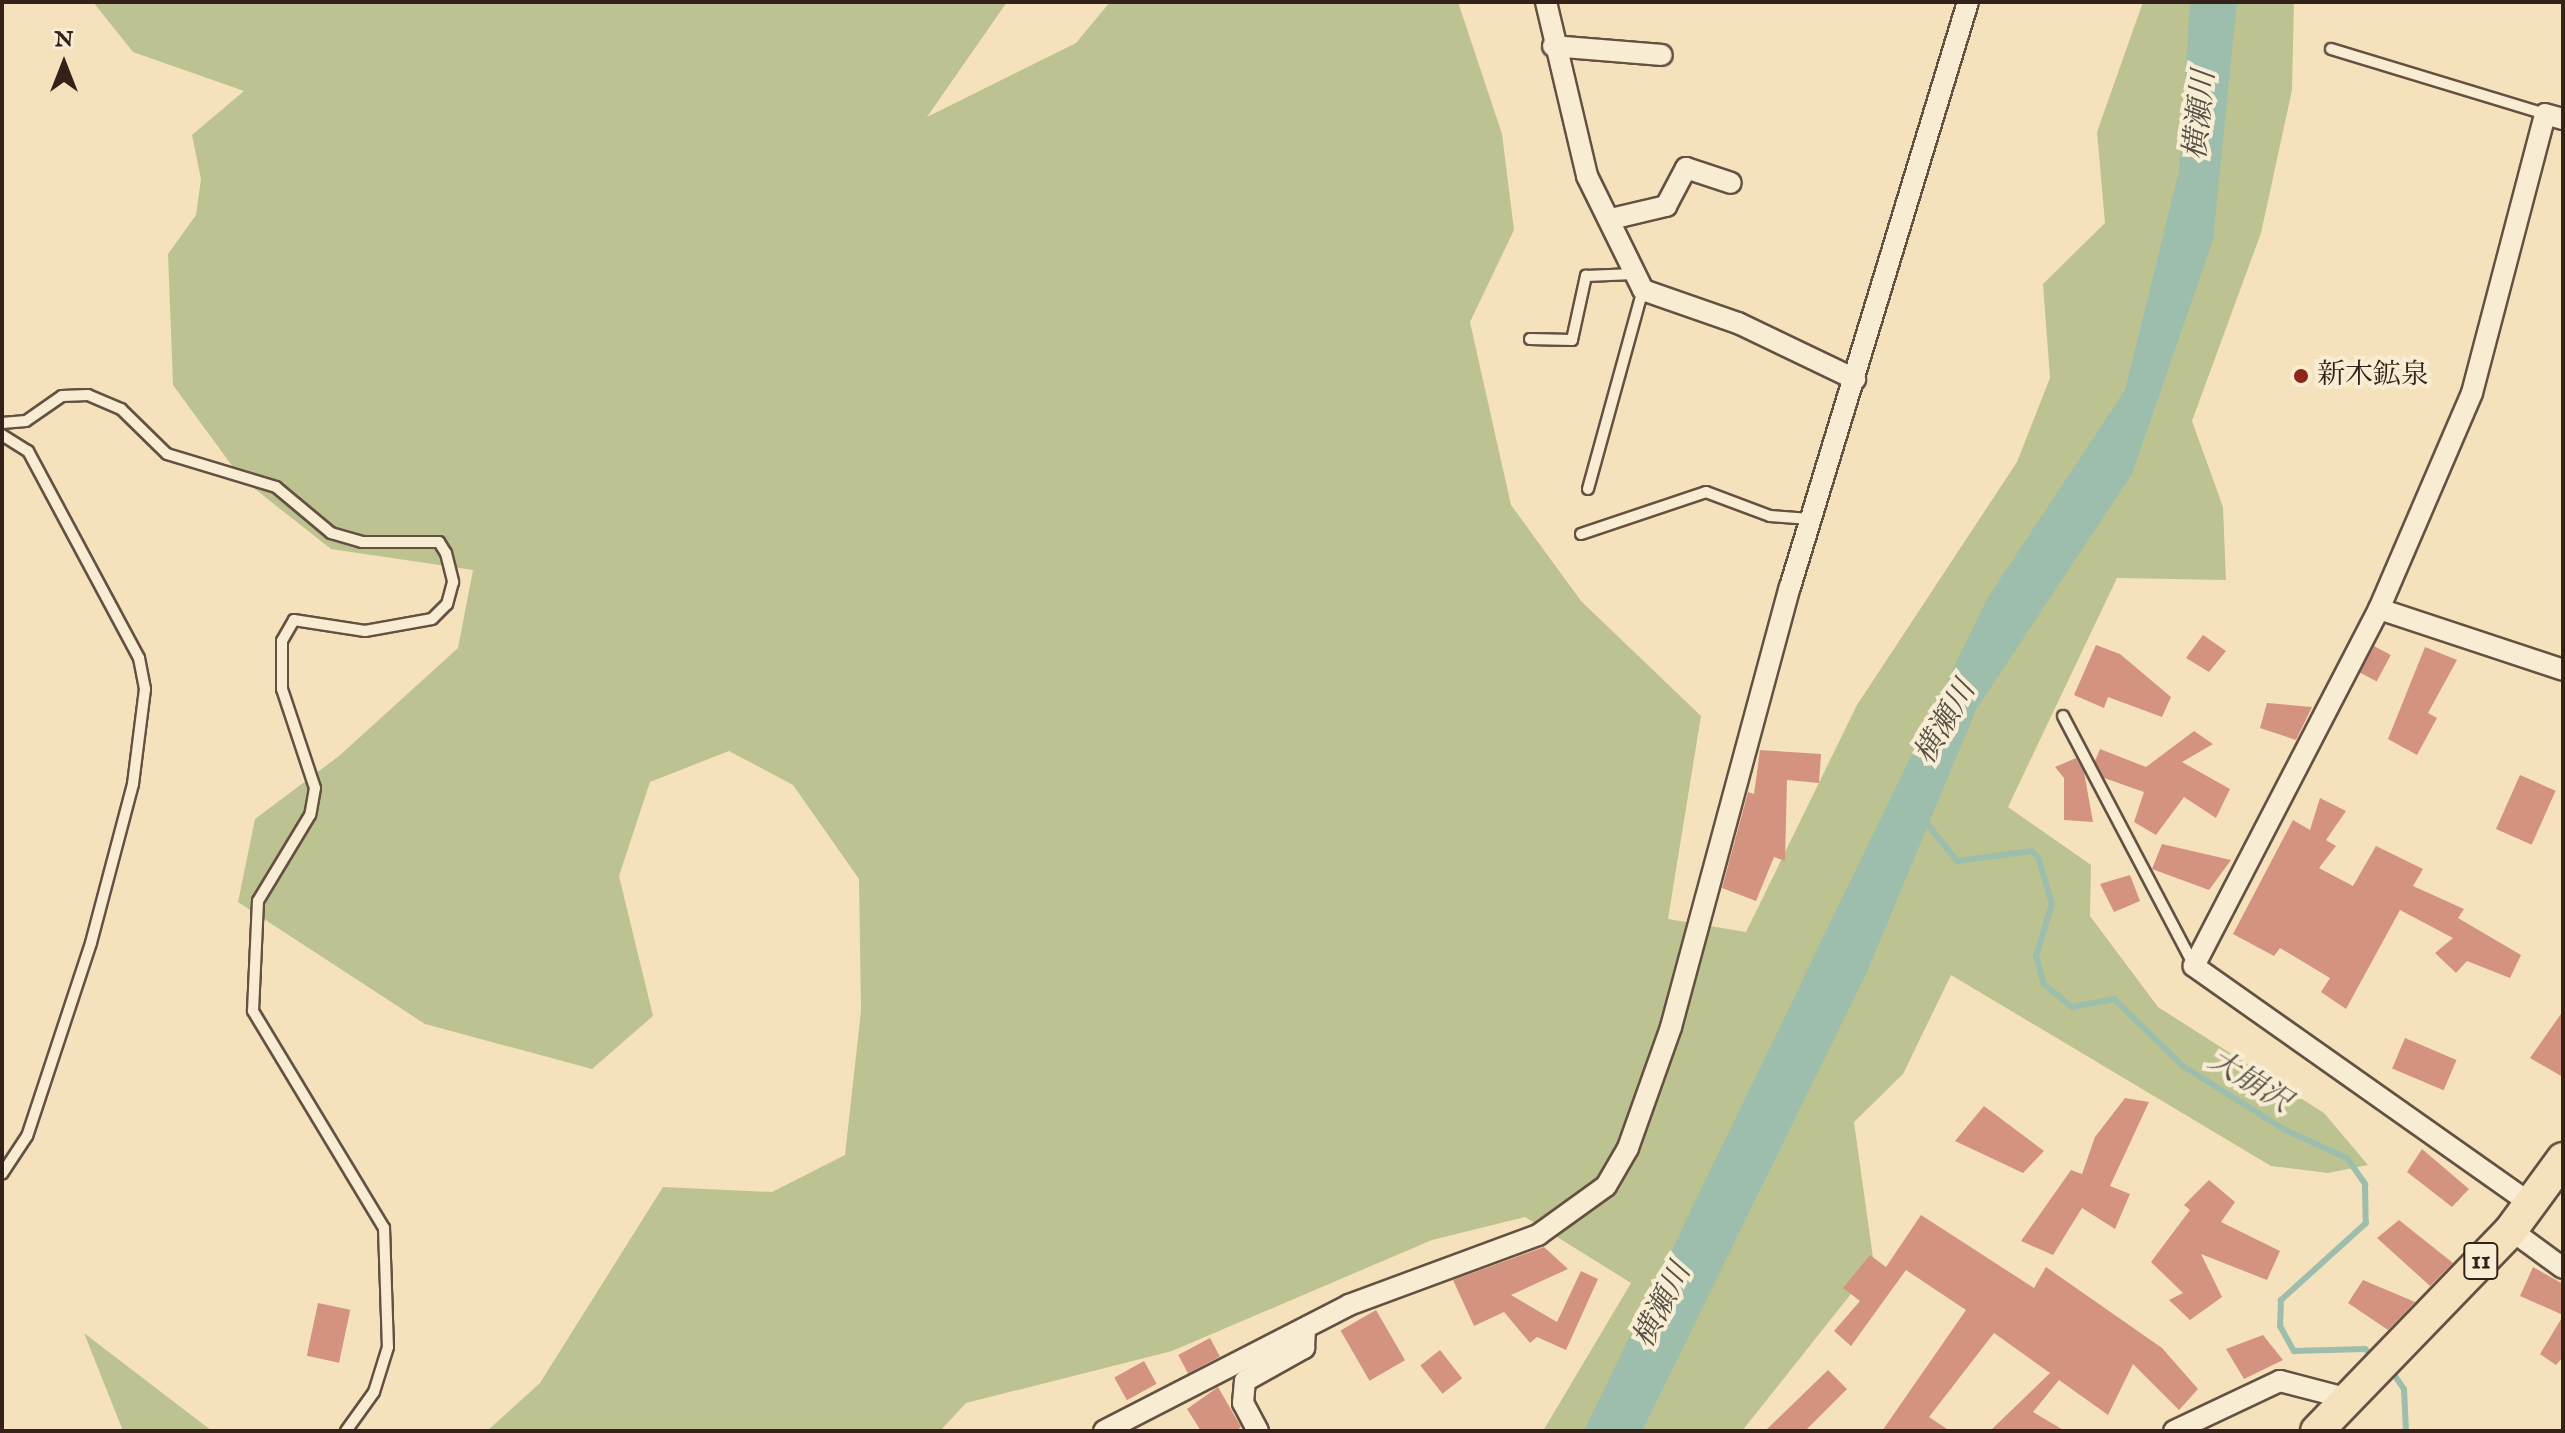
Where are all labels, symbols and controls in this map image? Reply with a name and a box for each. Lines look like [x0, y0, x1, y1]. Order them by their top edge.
north arrow [24, 24, 104, 104]
text: N [54, 26, 74, 54]
water label: 横瀬川 [2178, 68, 2224, 162]
place label: 新木鉱泉 [2317, 359, 2429, 393]
marker: 新木鉱泉 [2292, 367, 2310, 385]
water label: 横瀬川 [1908, 675, 1984, 771]
water label: 大崩沢 [2201, 1043, 2297, 1121]
road number: 11 [2463, 1239, 2499, 1283]
water label: 横瀬川 [1627, 1258, 1699, 1354]

